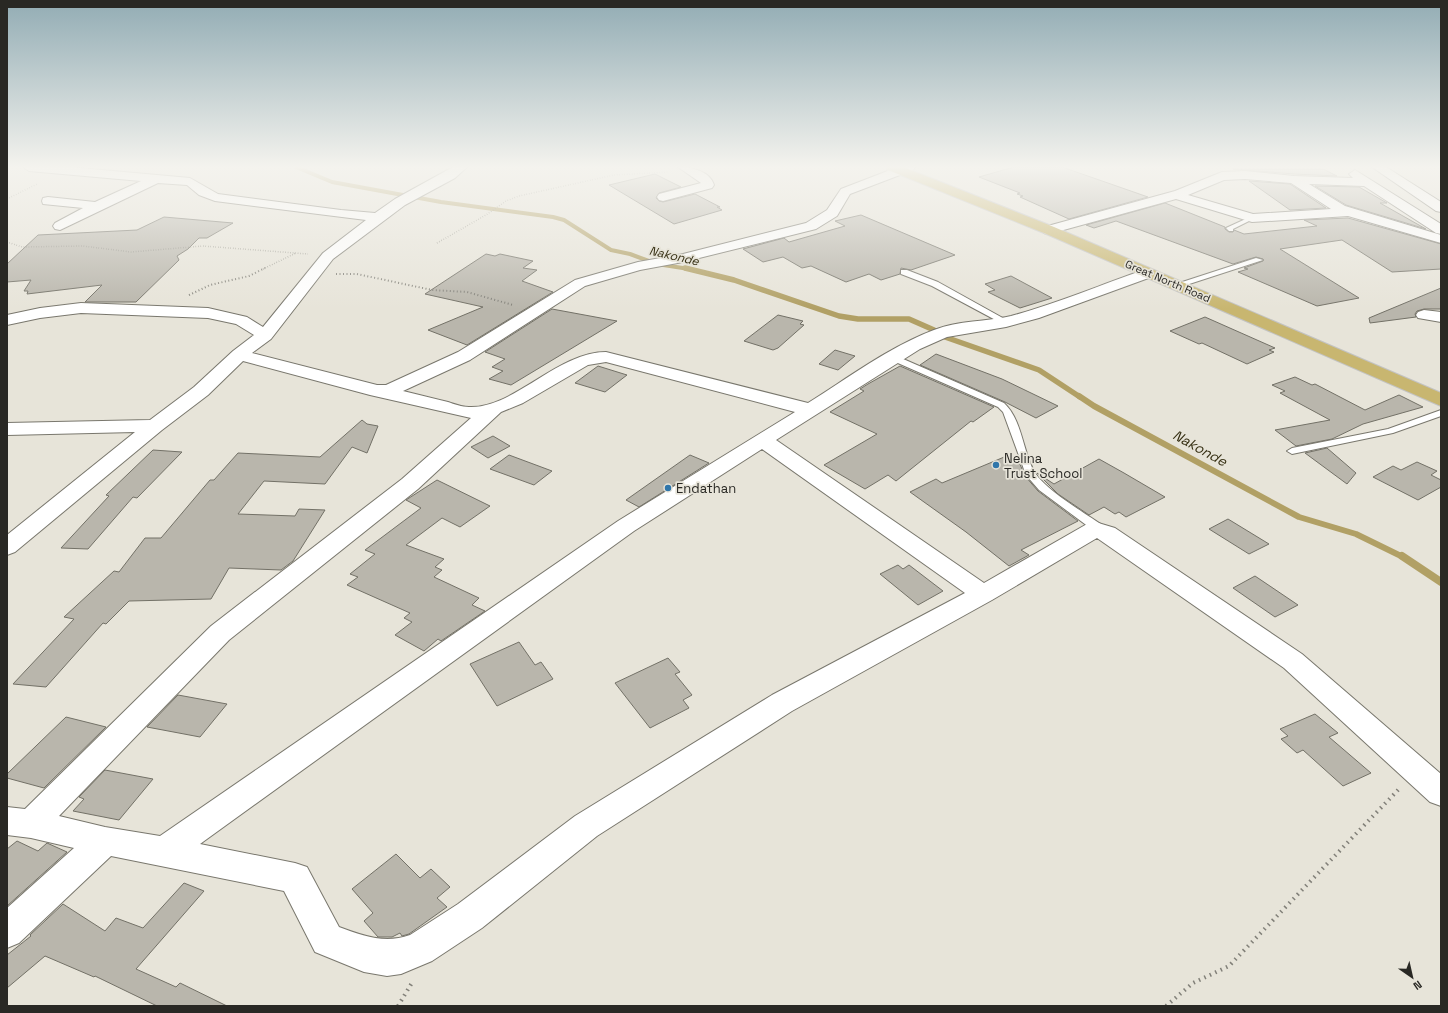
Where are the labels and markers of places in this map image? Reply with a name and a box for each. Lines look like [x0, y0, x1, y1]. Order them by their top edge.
place label: Nelina Trust School [1004, 450, 1083, 482]
marker: Nelina Trust School [991, 460, 1001, 470]
place label: Endathan [676, 480, 736, 497]
marker: Endathan [663, 483, 673, 493]

